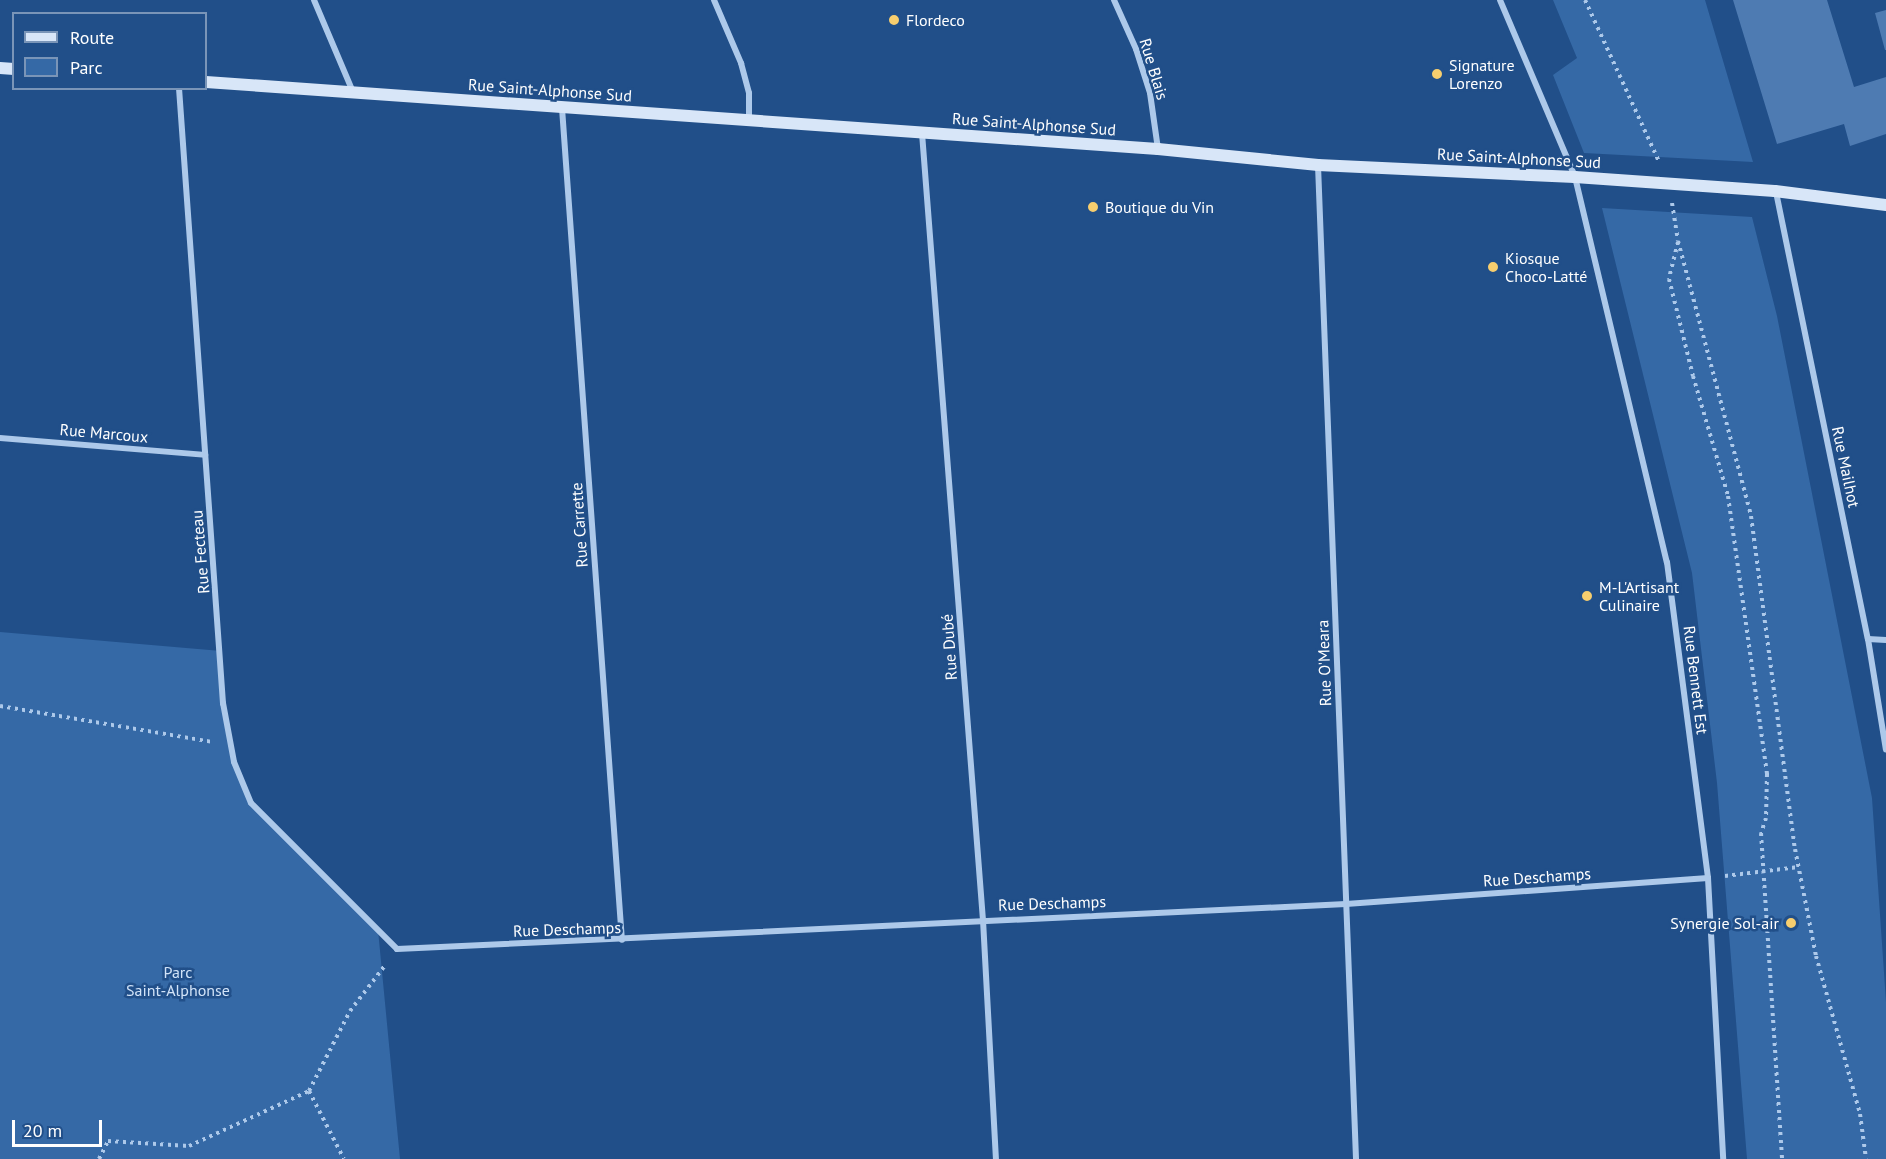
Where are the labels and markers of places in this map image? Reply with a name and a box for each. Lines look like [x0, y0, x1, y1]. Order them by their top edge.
place label: Flordeco [906, 10, 965, 30]
marker: Flordeco [887, 13, 901, 27]
place label: Signature Lorenzo [1449, 55, 1515, 93]
marker: Signature Lorenzo [1430, 67, 1444, 81]
place label: Boutique du Vin [1105, 197, 1215, 217]
marker: Boutique du Vin [1086, 200, 1100, 214]
place label: Kiosque Choco-Latté [1505, 248, 1587, 286]
marker: Kiosque Choco-Latté [1486, 260, 1500, 274]
place label: M-L'Artisant Culinaire [1599, 577, 1679, 615]
marker: M-L'Artisant Culinaire [1580, 589, 1594, 603]
place label: Synergie Sol-air [1670, 913, 1779, 933]
marker: Synergie Sol-air [1784, 916, 1798, 930]

